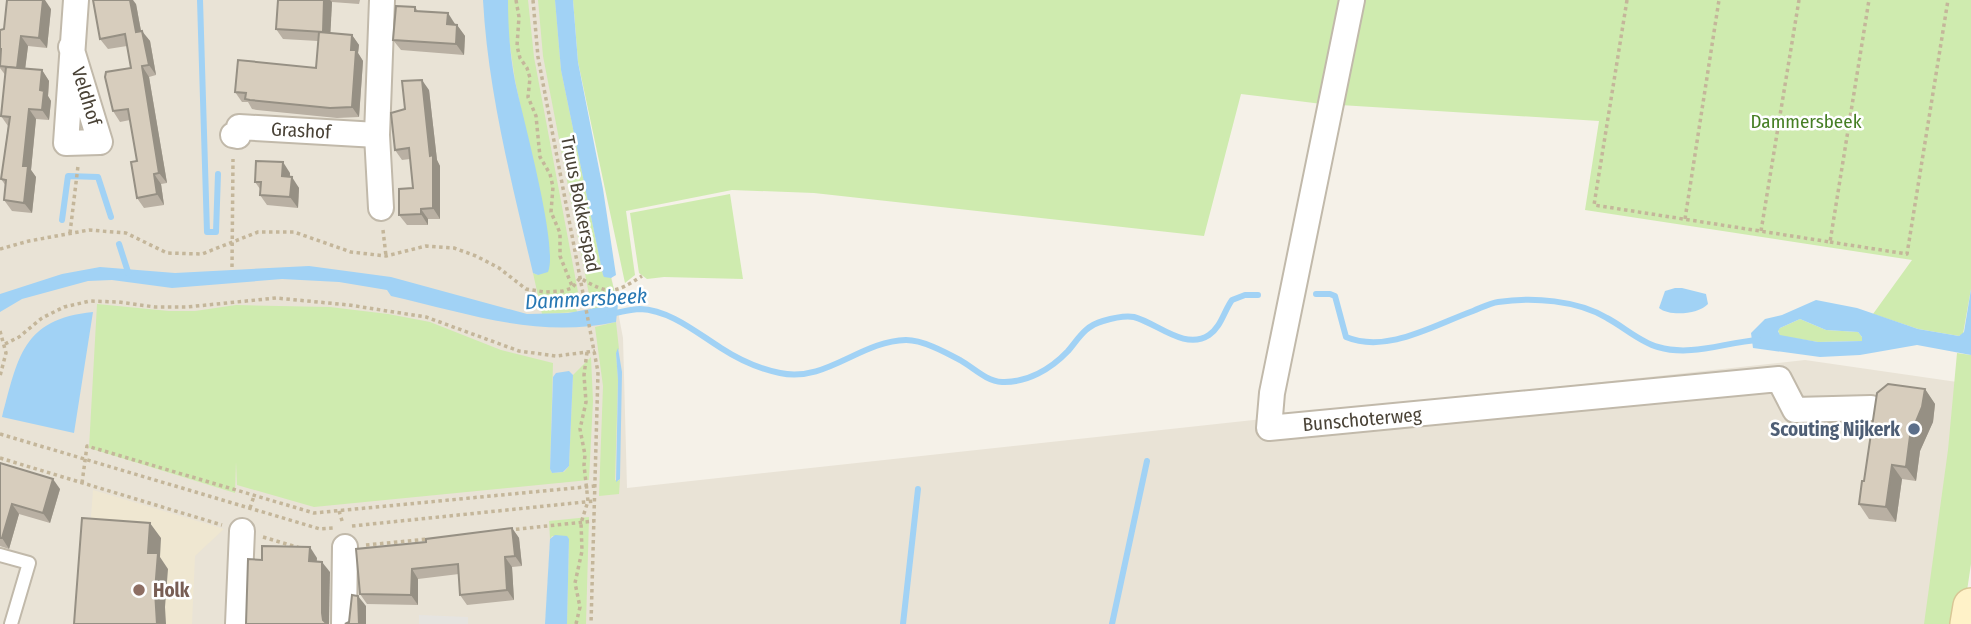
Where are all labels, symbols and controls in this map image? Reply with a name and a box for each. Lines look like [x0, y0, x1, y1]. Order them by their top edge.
street label: Veldhof [67, 64, 107, 129]
park label: Dammersbeek [1751, 110, 1862, 133]
street label: Grashof [270, 117, 333, 144]
street label: Truus Bokkerspad [556, 134, 605, 274]
water label: Dammersbeek [524, 283, 648, 315]
street label: Bunschoterweg [1302, 403, 1423, 436]
place label: Scouting Nijkerk [1770, 418, 1900, 441]
marker: Scouting Nijkerk [1906, 421, 1922, 437]
place label: Holk [153, 579, 190, 602]
marker: Holk [131, 582, 147, 598]

